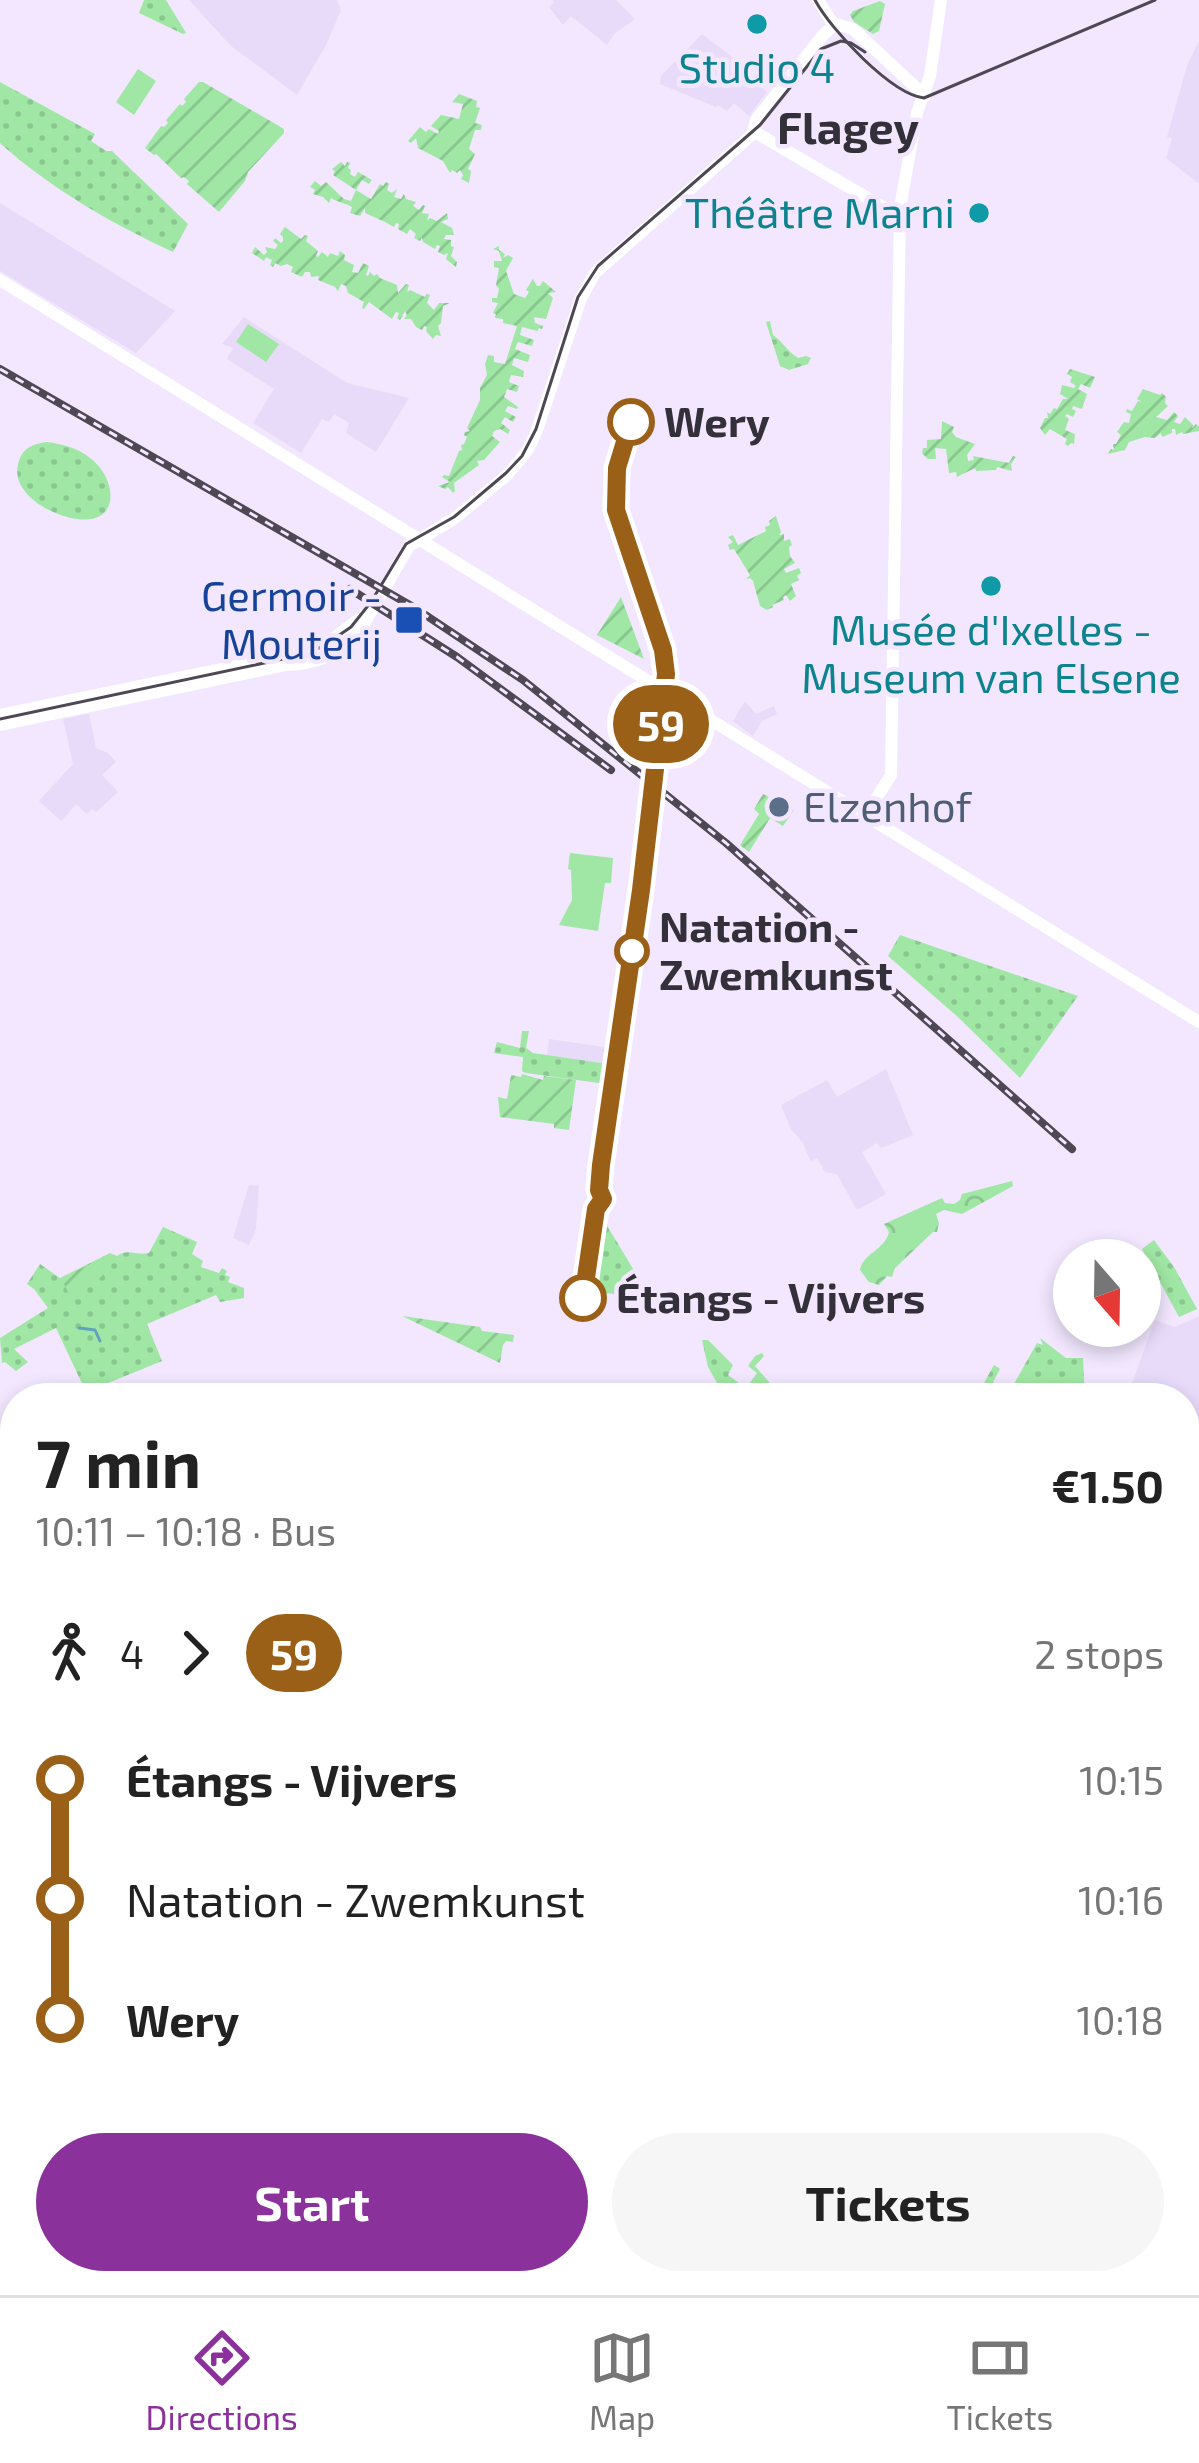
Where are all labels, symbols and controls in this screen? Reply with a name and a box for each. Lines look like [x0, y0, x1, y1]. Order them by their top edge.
marker: Studio 4 [744, 11, 770, 37]
place label: Studio 4 [679, 41, 835, 91]
district label: Flagey [777, 99, 920, 154]
place label: Théâtre Marni [685, 186, 955, 236]
marker: Théâtre Marni [966, 200, 992, 226]
place label: Wery [664, 395, 770, 446]
marker: Wery [609, 400, 653, 444]
place label: Germoir - Mouterij [201, 569, 382, 668]
marker: Musée d'Ixelles - Museum van Elsene [978, 573, 1004, 599]
place label: Musée d'Ixelles - Museum van Elsene [801, 603, 1181, 701]
marker: Germoir - Mouterij [393, 604, 425, 636]
line badge: 59 [607, 685, 715, 763]
text: 59 [637, 699, 685, 749]
place label: Elzenhof [803, 780, 973, 830]
marker: Elzenhof [766, 794, 792, 820]
place label: Natation - Zwemkunst [659, 900, 893, 998]
marker: Natation - Zwemkunst [616, 935, 648, 967]
north arrow [1053, 1239, 1161, 1347]
map controls [1053, 1239, 1161, 1347]
place label: Étangs - Vijvers [616, 1271, 925, 1322]
marker: Étangs - Vijvers [561, 1276, 605, 1320]
text: 7 min [36, 1422, 201, 1501]
text: €1.50 [1051, 1458, 1164, 1512]
text: 10:11 – 10:18 · Bus [36, 1507, 336, 1554]
icon: walk [36, 1620, 102, 1686]
icon: forward [162, 1620, 228, 1686]
text: 59 [270, 1628, 318, 1678]
text: 4 [120, 1630, 144, 1677]
text: 2 stops [1034, 1630, 1164, 1677]
text: Étangs - Vijvers [126, 1752, 457, 1806]
text: 10:15 [1079, 1756, 1164, 1803]
text: Natation - Zwemkunst [126, 1872, 585, 1926]
text: 10:16 [1078, 1876, 1164, 1923]
text: Wery [126, 1992, 239, 2046]
text: 10:18 [1077, 1996, 1164, 2043]
button: Start [36, 2133, 588, 2271]
button: Tickets [612, 2133, 1164, 2271]
tab: Directions [146, 2325, 298, 2437]
tab: Map [589, 2325, 655, 2437]
tab: Tickets [946, 2325, 1053, 2437]

